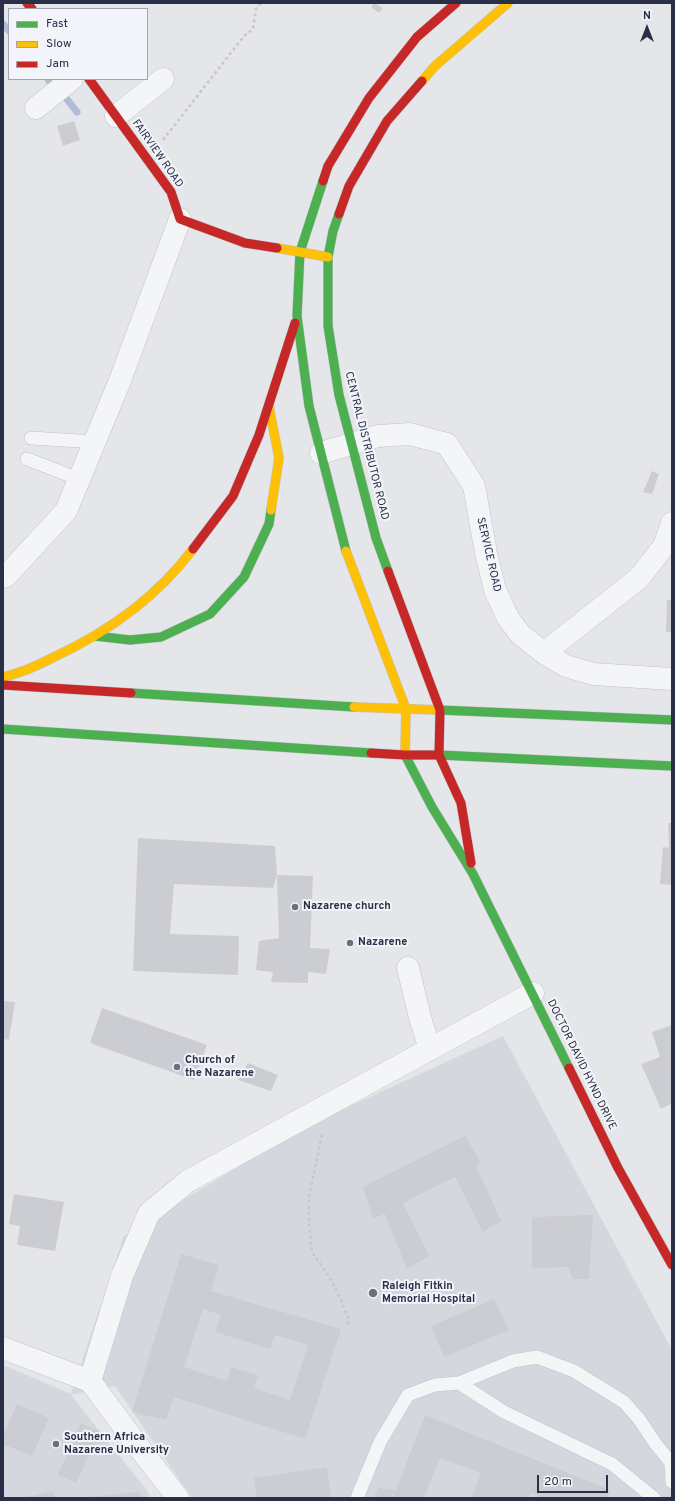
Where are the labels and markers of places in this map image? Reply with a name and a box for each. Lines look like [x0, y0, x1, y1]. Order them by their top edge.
place label: Nazarene church [303, 900, 391, 914]
marker: Nazarene church [290, 902, 300, 912]
place label: Nazarene [358, 936, 407, 950]
marker: Nazarene [345, 938, 355, 948]
place label: Church of the Nazarene [185, 1054, 254, 1080]
marker: Church of the Nazarene [172, 1062, 182, 1072]
place label: Raleigh Fitkin Memorial Hospital [382, 1280, 475, 1306]
marker: Raleigh Fitkin Memorial Hospital [367, 1287, 379, 1299]
place label: Southern Africa Nazarene University [64, 1431, 169, 1457]
marker: Southern Africa Nazarene University [51, 1439, 61, 1449]

